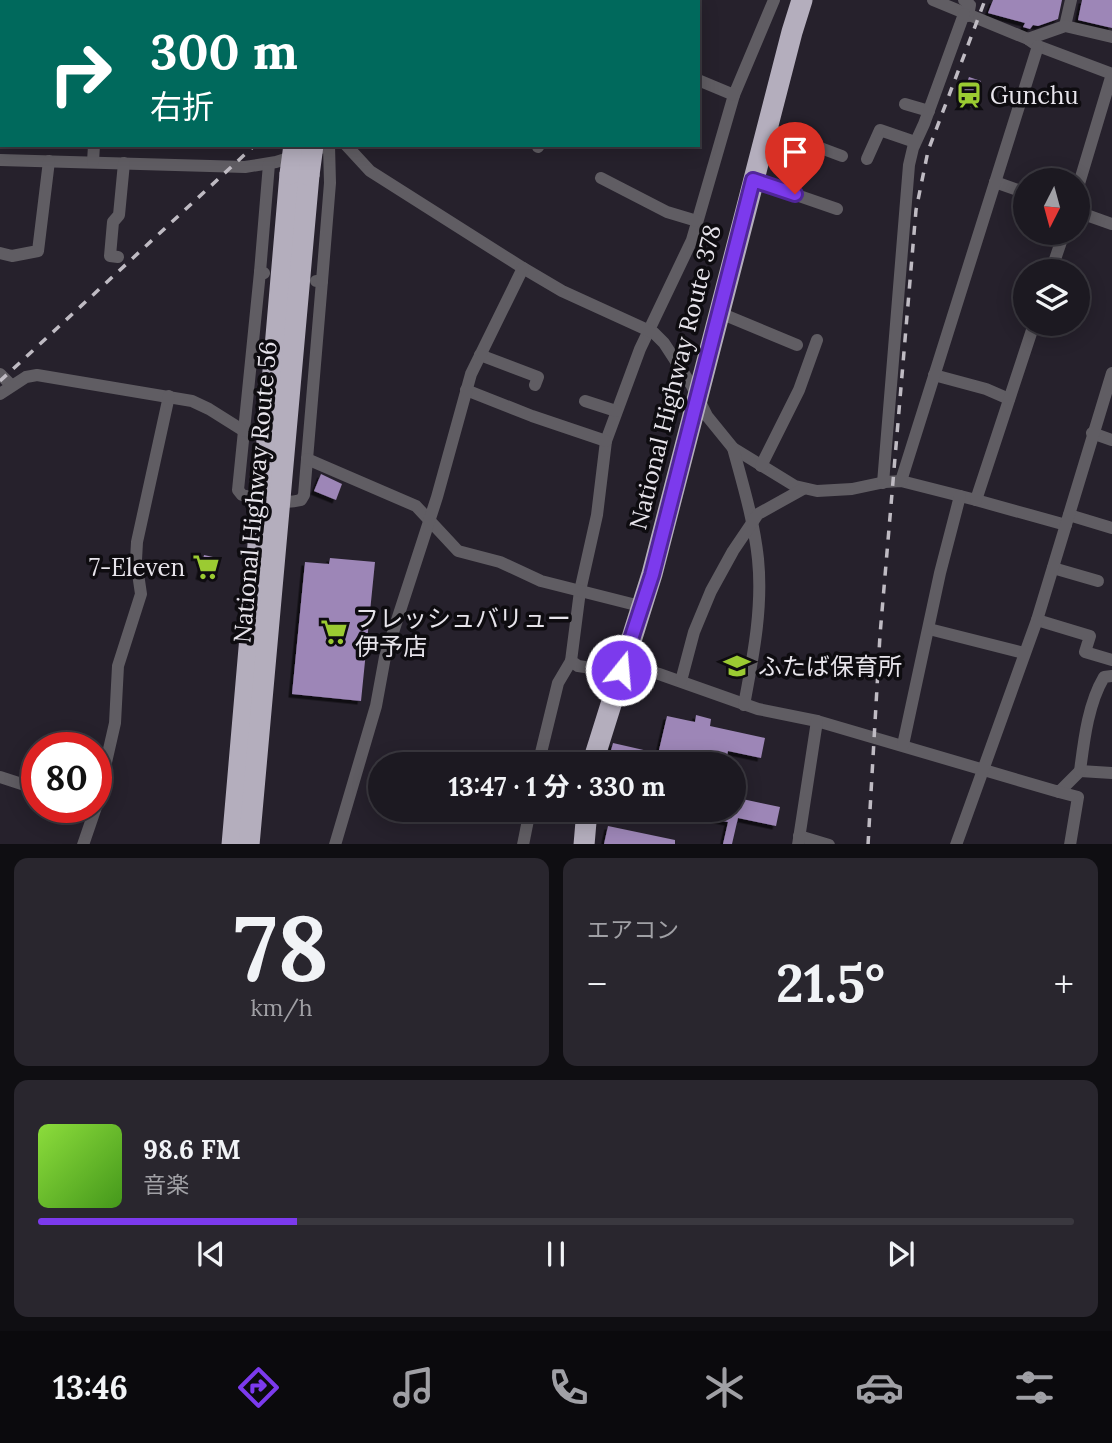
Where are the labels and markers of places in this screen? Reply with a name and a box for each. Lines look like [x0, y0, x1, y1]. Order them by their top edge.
station icon: Gunchu [954, 80, 984, 110]
place label: Gunchu [990, 80, 1079, 111]
pin [765, 122, 825, 194]
place label: 7-Eleven [89, 552, 185, 583]
supermarket icon: 7-Eleven [191, 552, 221, 582]
place label: フレッシュバリュー 伊予店 [355, 603, 571, 662]
supermarket icon: フレッシュバリュー 伊予店 [319, 617, 349, 647]
school or university icon: ふたば保育所 [722, 651, 752, 681]
place label: ふたば保育所 [758, 651, 902, 682]

